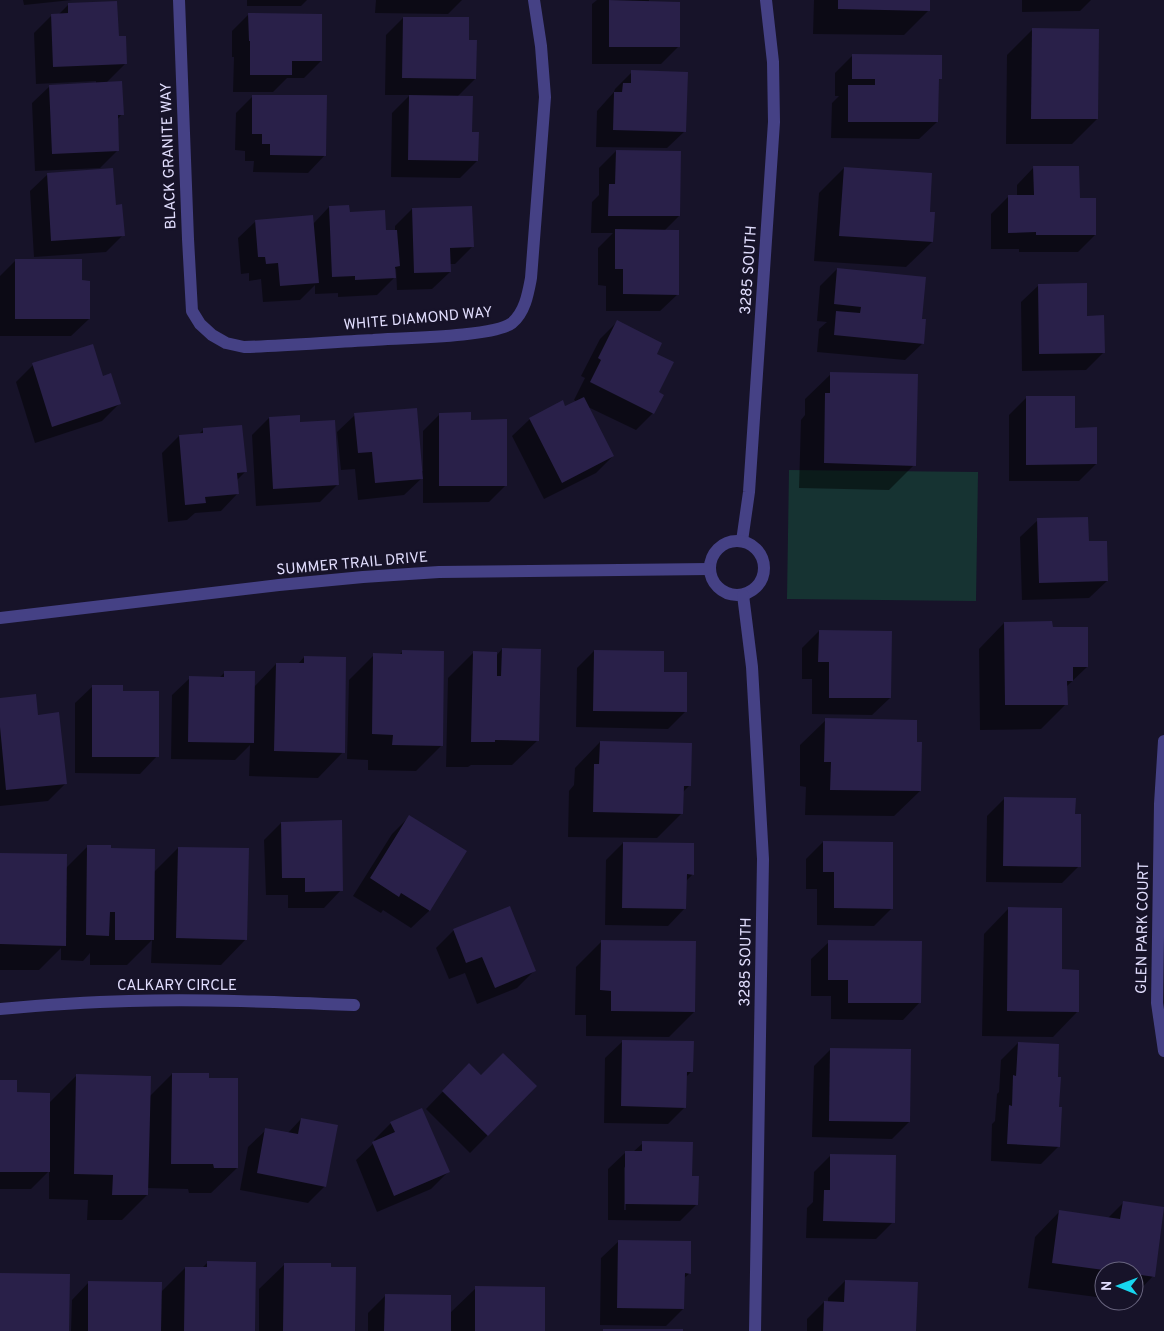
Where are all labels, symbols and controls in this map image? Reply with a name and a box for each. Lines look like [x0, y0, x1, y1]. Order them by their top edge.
street label: BLACK GRANITE WAY [157, 82, 182, 230]
street label: 3285 SOUTH [737, 225, 762, 315]
street label: WHITE DIAMOND WAY [343, 303, 494, 335]
street label: SUMMER TRAIL DRIVE [276, 548, 429, 581]
street label: GLEN PARK COURT [1133, 862, 1154, 994]
street label: 3285 SOUTH [736, 917, 757, 1007]
street label: CALKARY CIRCLE [117, 977, 237, 996]
north arrow [1094, 1261, 1144, 1311]
text: N [1099, 1281, 1116, 1291]

